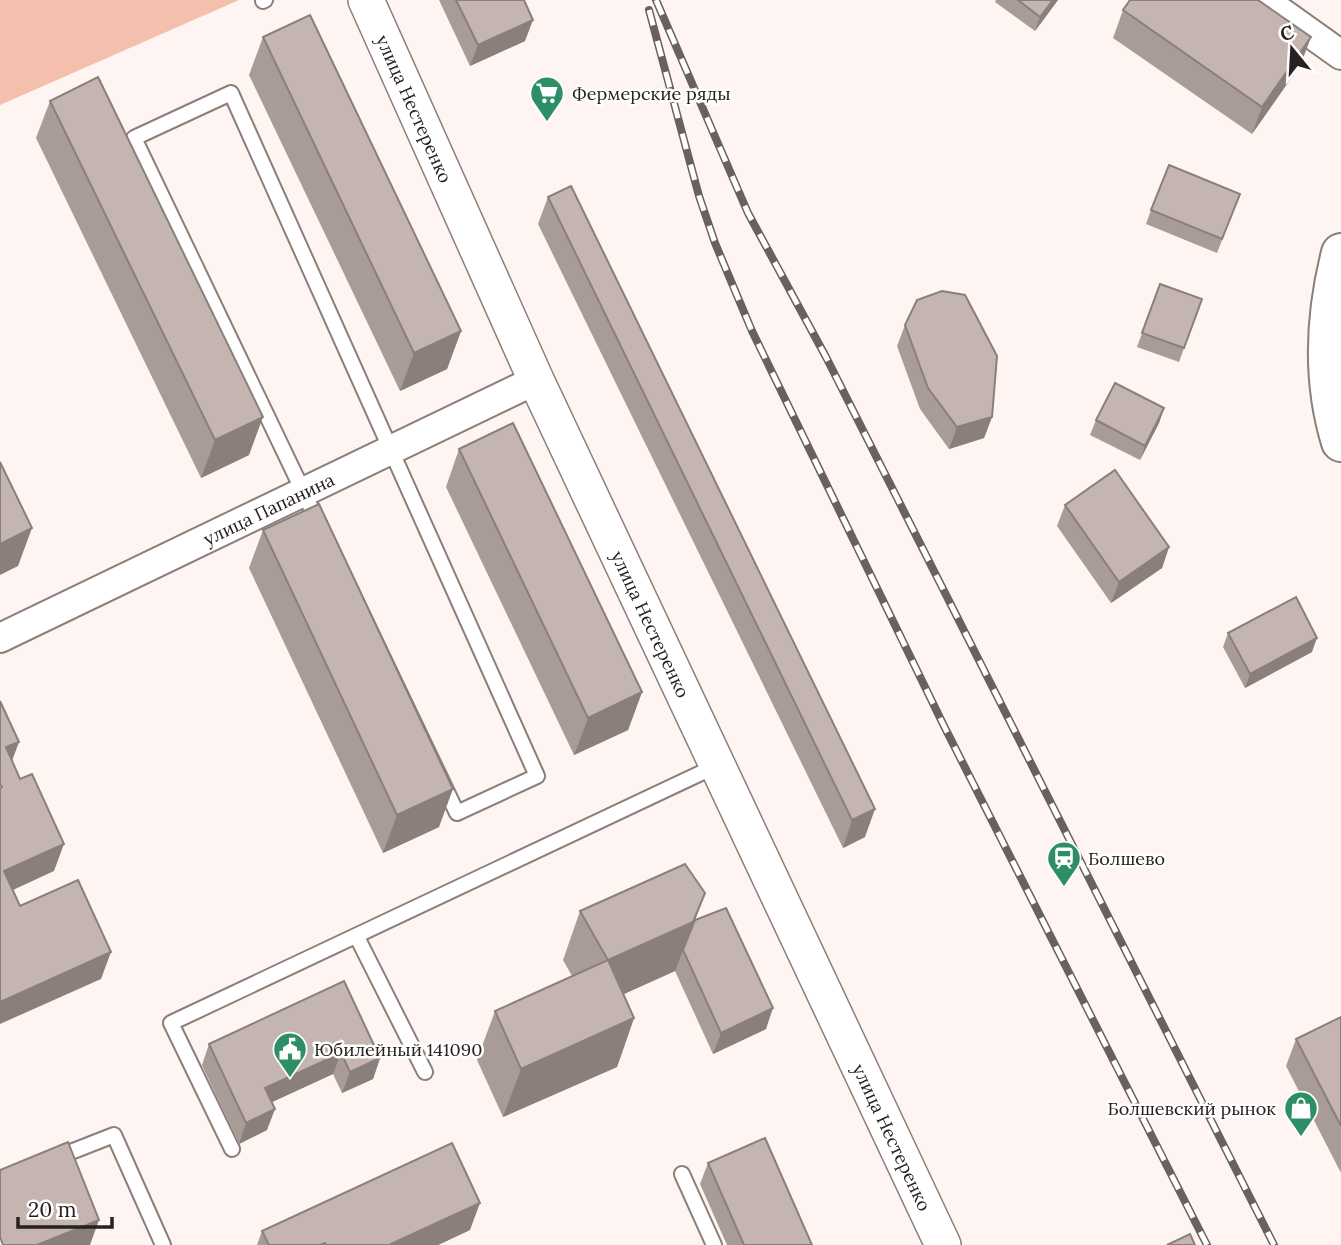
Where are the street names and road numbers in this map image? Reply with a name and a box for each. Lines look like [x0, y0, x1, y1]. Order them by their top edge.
street label: улица Нестеренко [371, 31, 458, 186]
street label: улица Папанина [199, 467, 338, 550]
street label: улица Нестеренко [606, 547, 695, 701]
street label: улица Нестеренко [848, 1060, 937, 1214]

